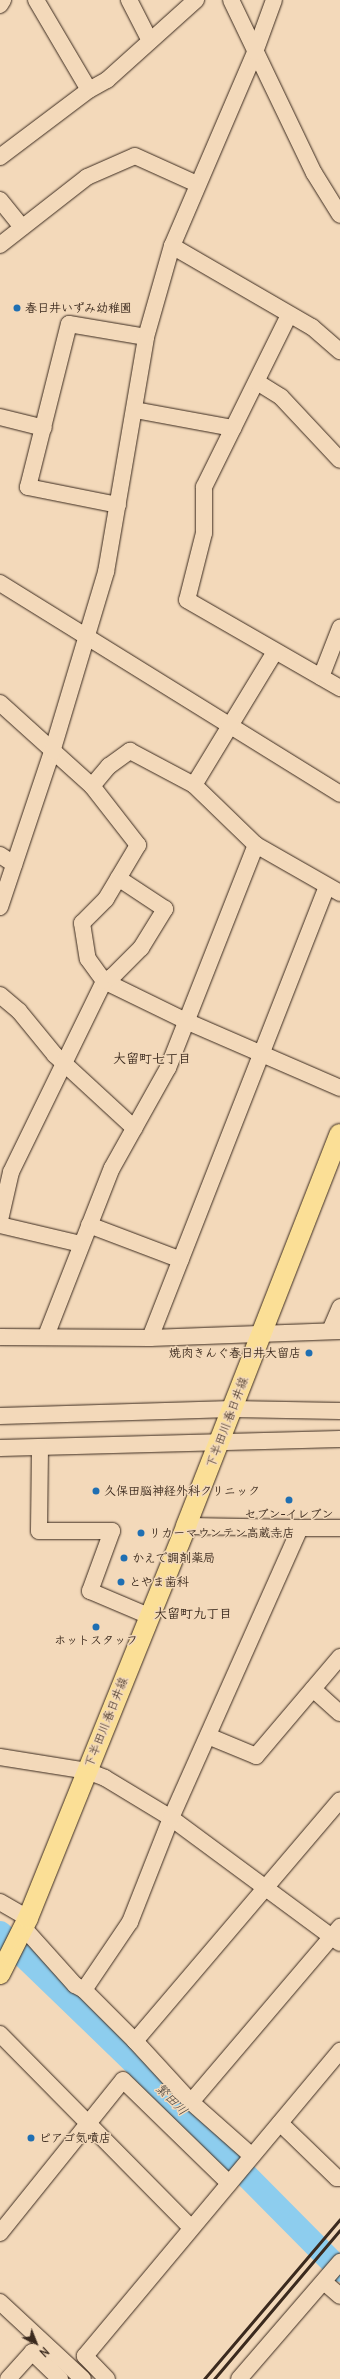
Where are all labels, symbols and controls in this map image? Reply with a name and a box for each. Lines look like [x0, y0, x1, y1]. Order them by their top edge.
place label: 春日井いずみ幼稚園 [25, 301, 133, 315]
marker: 春日井いずみ幼稚園 [12, 303, 22, 313]
district label: 大留町七丁目 [113, 1051, 191, 1067]
place label: 焼肉きんぐ春日井大留店 [169, 1346, 301, 1360]
marker: 焼肉きんぐ春日井大留店 [304, 1348, 314, 1358]
street label: 下半田川春日井線 [203, 1375, 251, 1469]
place label: 久保田脳神経外科クリニック [104, 1484, 260, 1498]
marker: 久保田脳神経外科クリニック [91, 1486, 101, 1496]
marker: セブン-イレブン [284, 1495, 294, 1505]
place label: セブン-イレブン [244, 1507, 334, 1521]
place label: リカーマウンテン高蔵寺店 [149, 1526, 293, 1540]
marker: リカーマウンテン高蔵寺店 [136, 1528, 146, 1538]
place label: かえで調剤薬局 [132, 1551, 216, 1565]
marker: かえで調剤薬局 [119, 1553, 129, 1563]
place label: とやま歯科 [129, 1575, 189, 1589]
marker: とやま歯科 [116, 1577, 126, 1587]
district label: 大留町九丁目 [154, 1606, 232, 1622]
marker: ホットスタッフ [91, 1622, 101, 1632]
place label: ホットスタッフ [54, 1633, 138, 1647]
street label: 下半田川春日井線 [81, 1675, 131, 1769]
water label: 繁田川 [152, 2081, 190, 2119]
place label: ピアゴ気噴店 [39, 2131, 111, 2145]
marker: ピアゴ気噴店 [26, 2133, 36, 2143]
north arrow [16, 2323, 56, 2363]
text: N [37, 2344, 52, 2359]

